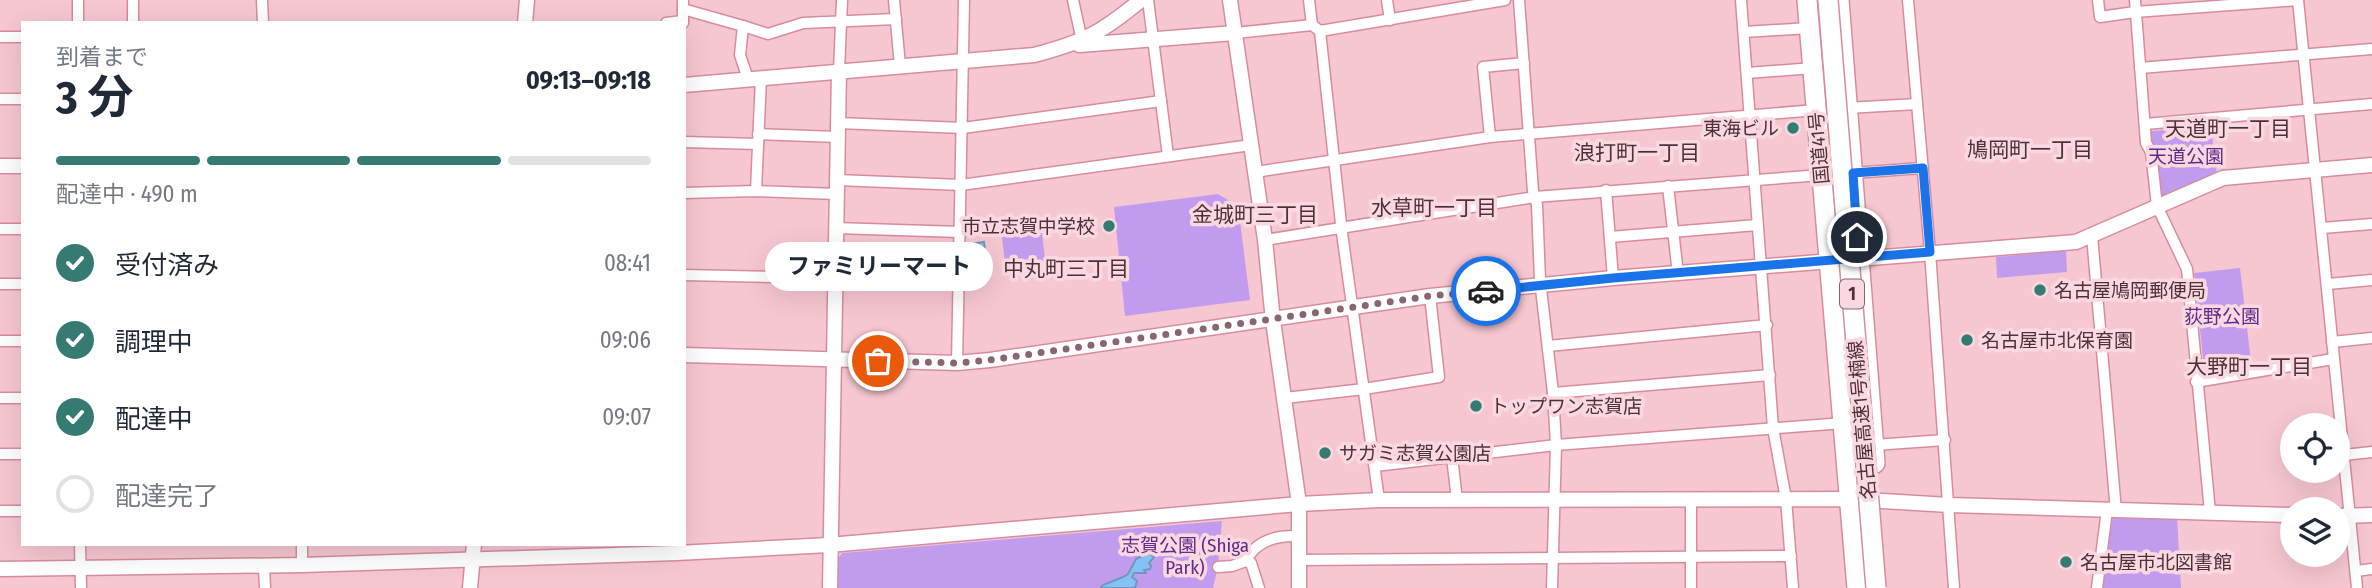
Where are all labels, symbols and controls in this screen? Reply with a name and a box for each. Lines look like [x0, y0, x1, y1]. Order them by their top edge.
text: 到着まで [56, 43, 148, 71]
text: 09:13–09:18 [526, 65, 651, 96]
text: 3 分 [56, 70, 133, 125]
street label: 国道41号 [1804, 111, 1834, 185]
district label: 天道町一丁目 [2165, 116, 2291, 142]
place label: 東海ビル [1703, 117, 1779, 140]
marker: 東海ビル [1785, 120, 1801, 136]
district label: 鳩岡町一丁目 [1967, 137, 2093, 163]
district label: 浪打町一丁目 [1574, 140, 1700, 166]
park label: 天道公園 [2148, 145, 2224, 168]
text: 配達中 · 490 m [56, 180, 198, 208]
district label: 水草町一丁目 [1371, 195, 1497, 221]
district label: 金城町三丁目 [1192, 202, 1318, 228]
pin [1827, 207, 1887, 267]
place label: 市立志賀中学校 [962, 215, 1095, 238]
marker: 市立志賀中学校 [1101, 218, 1117, 234]
icon: home [1838, 218, 1876, 256]
callout: ファミリーマート [764, 242, 992, 291]
icon: check [56, 244, 94, 282]
text: 08:41 [604, 249, 651, 277]
text: 受付済み [115, 250, 219, 281]
text: ファミリーマート [787, 252, 971, 280]
district label: 中丸町三丁目 [1003, 256, 1129, 282]
courier [1451, 256, 1521, 326]
icon: car [1467, 272, 1505, 310]
place label: 名古屋鳩岡郵便局 [2054, 279, 2206, 302]
road number: 1 [1840, 280, 1864, 308]
marker: 名古屋鳩岡郵便局 [2032, 282, 2048, 298]
park label: 荻野公園 [2184, 305, 2260, 328]
icon: check [56, 321, 94, 359]
text: 09:06 [600, 326, 651, 354]
text: 調理中 [115, 327, 193, 358]
place label: 名古屋市北保育園 [1981, 329, 2133, 352]
pin [848, 331, 908, 391]
marker: 名古屋市北保育園 [1959, 332, 1975, 348]
street label: 名古屋高速1号楠線 [1844, 340, 1880, 500]
icon: bag [859, 342, 897, 380]
district label: 大野町一丁目 [2186, 354, 2312, 380]
place label: トップワン志賀店 [1490, 395, 1642, 418]
icon: check [56, 398, 94, 436]
marker: トップワン志賀店 [1468, 398, 1484, 414]
text: 09:07 [602, 403, 651, 431]
text: 配達中 [115, 404, 193, 435]
map controls [2280, 413, 2350, 567]
button: locate [2280, 413, 2350, 483]
place label: サガミ志賀公園店 [1339, 442, 1491, 465]
marker: サガミ志賀公園店 [1317, 445, 1333, 461]
text: 配達完了 [115, 481, 219, 512]
button: layers [2280, 497, 2350, 567]
park label: 志賀公園 (Shiga Park) [1121, 534, 1249, 579]
place label: 名古屋市北図書館 [2080, 551, 2232, 574]
marker: 名古屋市北図書館 [2058, 554, 2074, 570]

